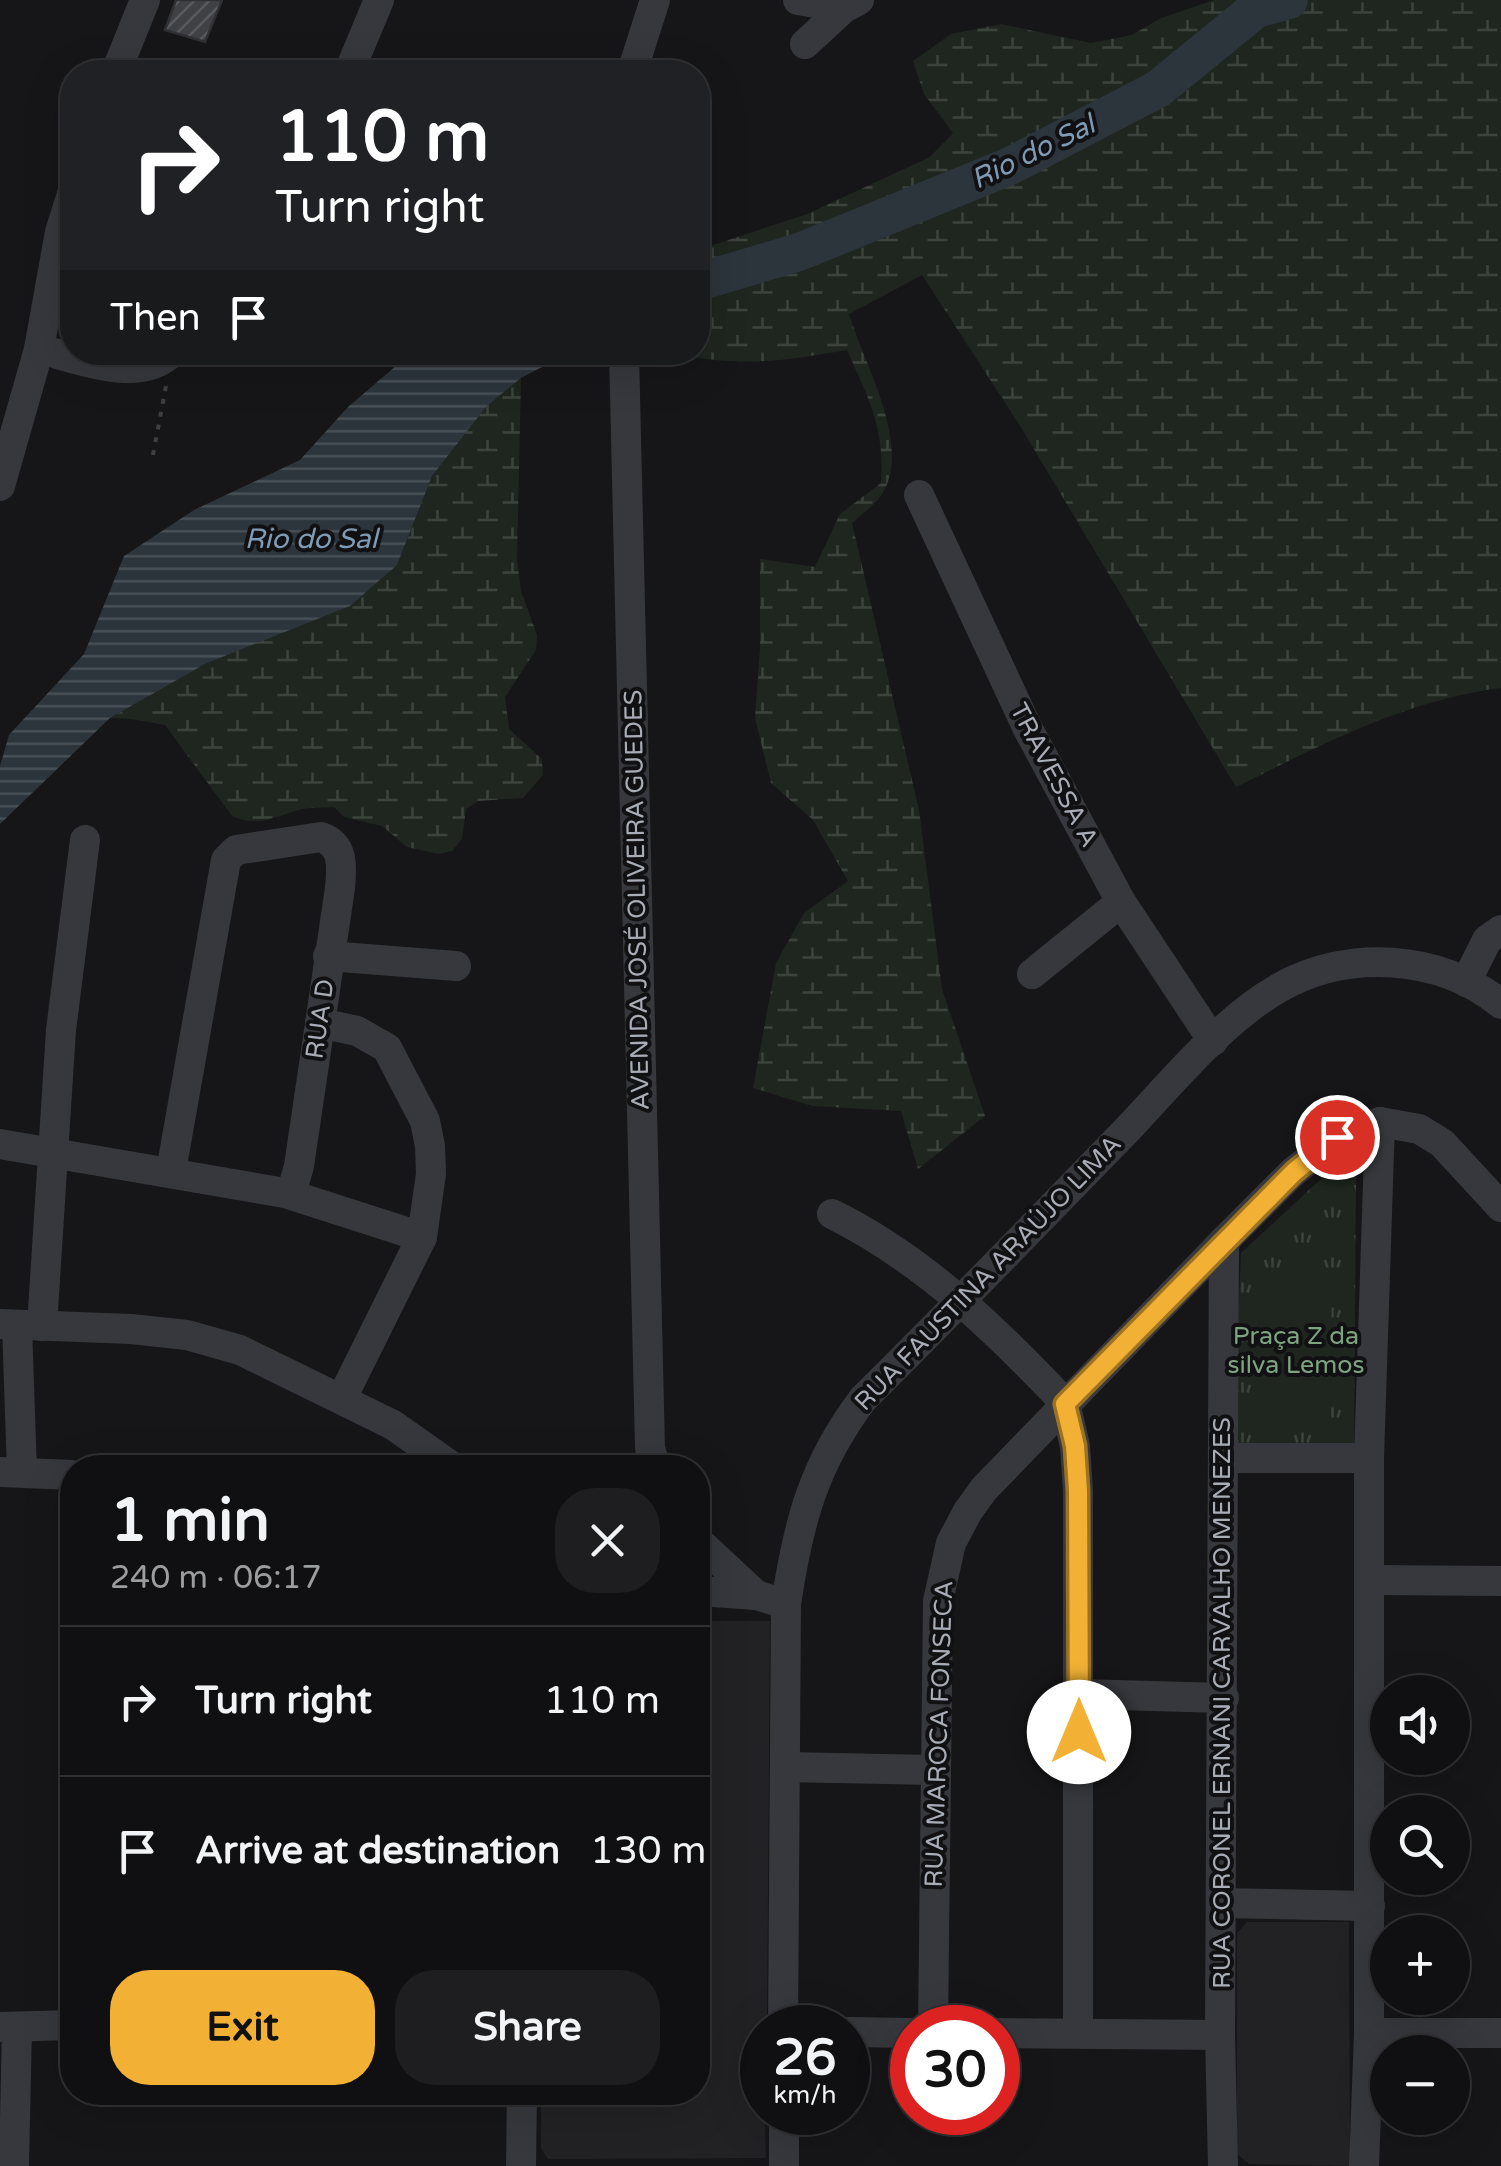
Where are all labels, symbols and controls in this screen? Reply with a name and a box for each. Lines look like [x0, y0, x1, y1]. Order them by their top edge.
text: 110 m [275, 96, 489, 180]
icon: right [110, 100, 240, 230]
water label: Rio do Sal [966, 106, 1103, 196]
text: Turn right [275, 181, 484, 235]
icon: arrive [221, 290, 276, 345]
text: Then [110, 295, 201, 341]
water label: Rio do Sal [244, 522, 381, 556]
street label: AVENIDA JOSÉ OLIVEIRA GUEDES [618, 689, 656, 1111]
street label: TRAVESSA A [1004, 698, 1104, 852]
street label: RUA D [300, 977, 340, 1061]
pin [1295, 1095, 1380, 1180]
icon: arrive [1310, 1110, 1365, 1165]
street label: RUA FAUSTINA ARAÚJO LIMA [848, 1129, 1128, 1417]
park label: Praça Z da silva Lemos [1228, 1321, 1364, 1380]
street label: RUA CORONEL ERNANI CARVALHO MENEZES [1207, 1417, 1237, 1989]
text: 1 min [110, 1485, 270, 1557]
button: close [555, 1488, 660, 1593]
text: 240 m · 06:17 [110, 1559, 322, 1597]
street label: RUA MAROCA FONSECA [919, 1580, 959, 1888]
icon: right [110, 1674, 165, 1729]
map controls [1370, 1675, 1470, 2135]
button: sound [1370, 1675, 1470, 1775]
text: Turn right [195, 1678, 372, 1724]
text: 110 m [544, 1678, 660, 1724]
position arrow [1027, 1680, 1131, 1784]
button: search [1370, 1795, 1470, 1895]
icon: arrive [110, 1824, 165, 1879]
text: Arrive at destination [195, 1828, 560, 1874]
text: 130 m [590, 1828, 706, 1874]
button: + [1370, 1915, 1470, 2015]
button: Exit [110, 1970, 375, 2085]
button: Share [395, 1970, 660, 2085]
speed limit sign: 30 [890, 2005, 1020, 2135]
text: 26 [774, 2028, 836, 2088]
button: − [1370, 2035, 1470, 2135]
text: km/h [774, 2080, 836, 2110]

